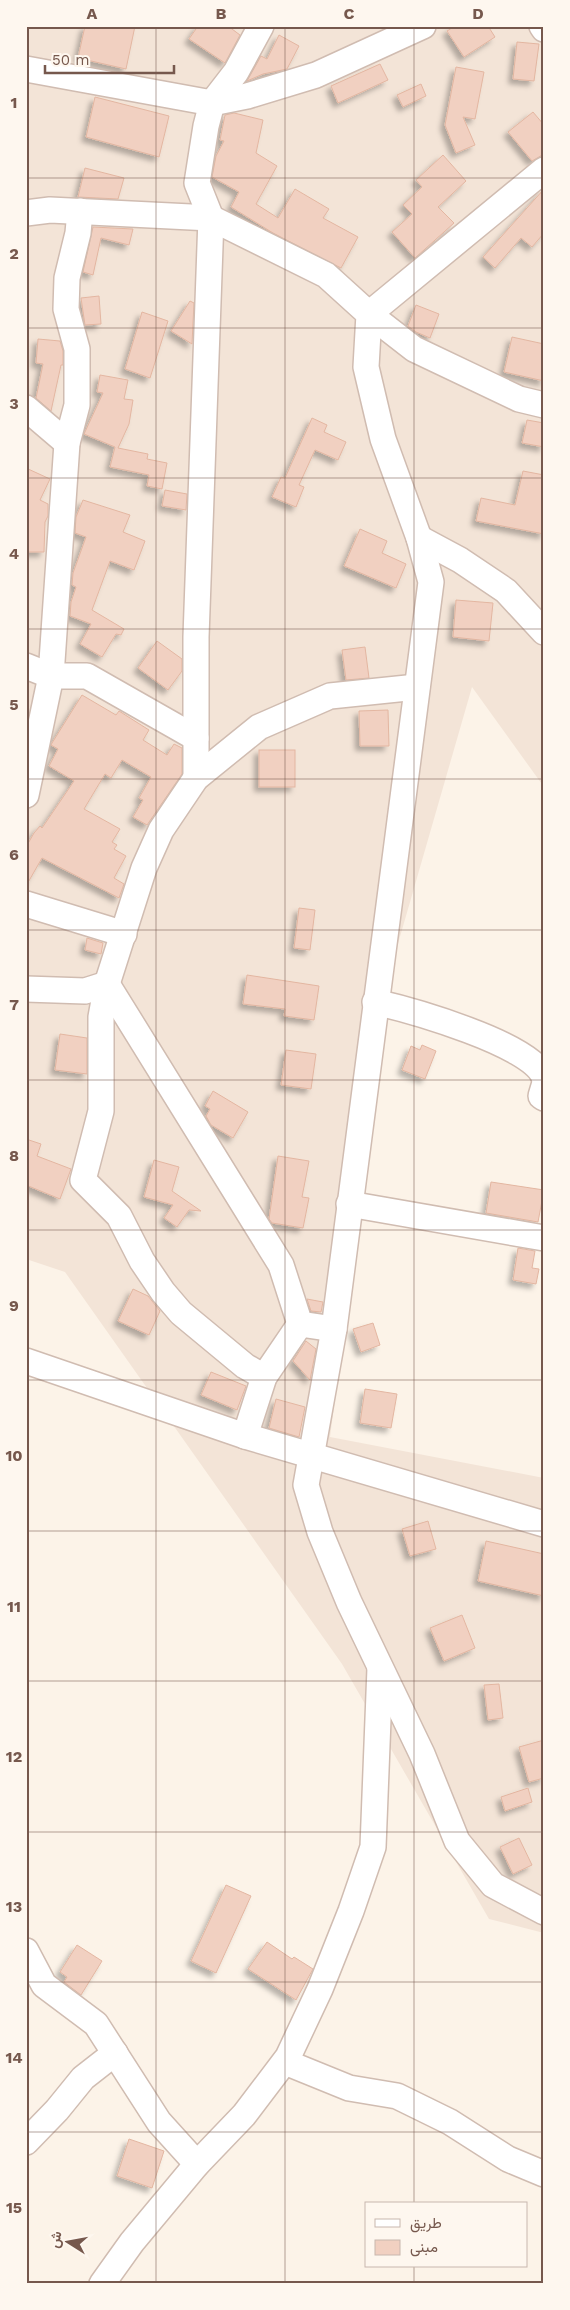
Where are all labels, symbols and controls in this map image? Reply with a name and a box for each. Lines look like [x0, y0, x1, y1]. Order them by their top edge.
text: A [87, 4, 98, 23]
text: B [216, 4, 227, 23]
text: C [344, 4, 355, 23]
text: D [472, 4, 484, 23]
scale bar [45, 42, 174, 74]
text: 50 m [52, 51, 89, 69]
text: 1 [11, 93, 17, 112]
text: 2 [9, 244, 19, 263]
text: 3 [9, 394, 19, 413]
text: 4 [9, 544, 19, 563]
text: 5 [9, 695, 19, 714]
text: 6 [9, 845, 19, 864]
text: 7 [9, 995, 19, 1014]
text: 8 [9, 1146, 19, 1165]
text: 9 [9, 1296, 19, 1315]
text: 10 [5, 1446, 23, 1465]
text: 11 [7, 1597, 21, 1616]
text: 12 [6, 1747, 22, 1766]
text: 13 [6, 1897, 22, 1916]
text: 14 [5, 2048, 23, 2067]
text: 15 [6, 2198, 22, 2217]
legend [365, 2202, 528, 2268]
text: طريق [410, 2214, 442, 2233]
north arrow [42, 2218, 92, 2268]
text: ش [46, 2230, 66, 2249]
text: مبنى [410, 2238, 438, 2257]

